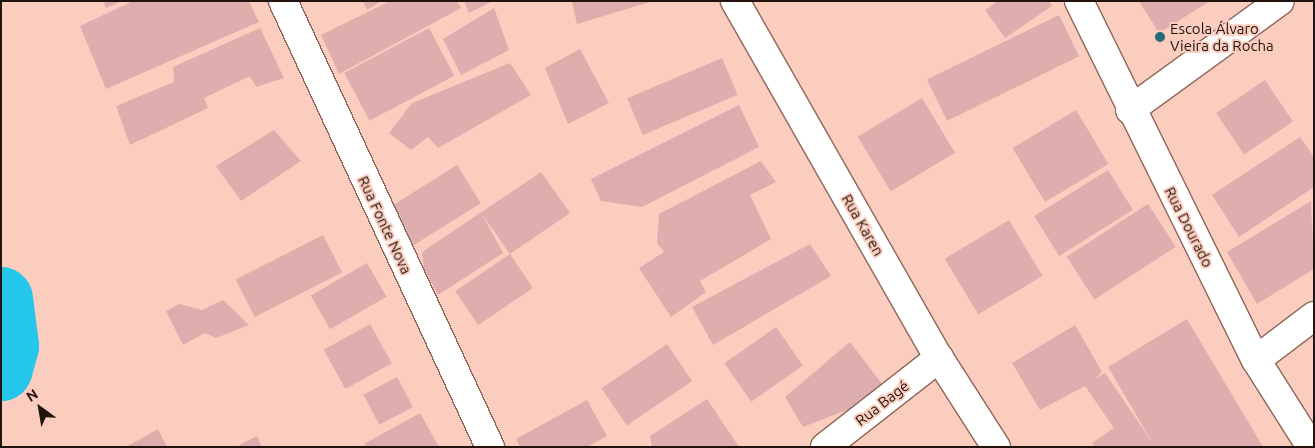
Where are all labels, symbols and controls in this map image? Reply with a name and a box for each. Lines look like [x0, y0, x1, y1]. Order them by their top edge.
place label: Escola Álvaro Vieira da Rocha [1170, 19, 1274, 54]
marker: Escola Álvaro Vieira da Rocha [1154, 31, 1166, 43]
street label: Rua Fonte Nova [354, 173, 416, 277]
street label: Rua Dourado [1161, 184, 1217, 270]
street label: Rua Karen [838, 191, 888, 259]
street label: Rua Bagé [852, 376, 912, 430]
north arrow [15, 383, 65, 433]
text: N [23, 386, 41, 405]

